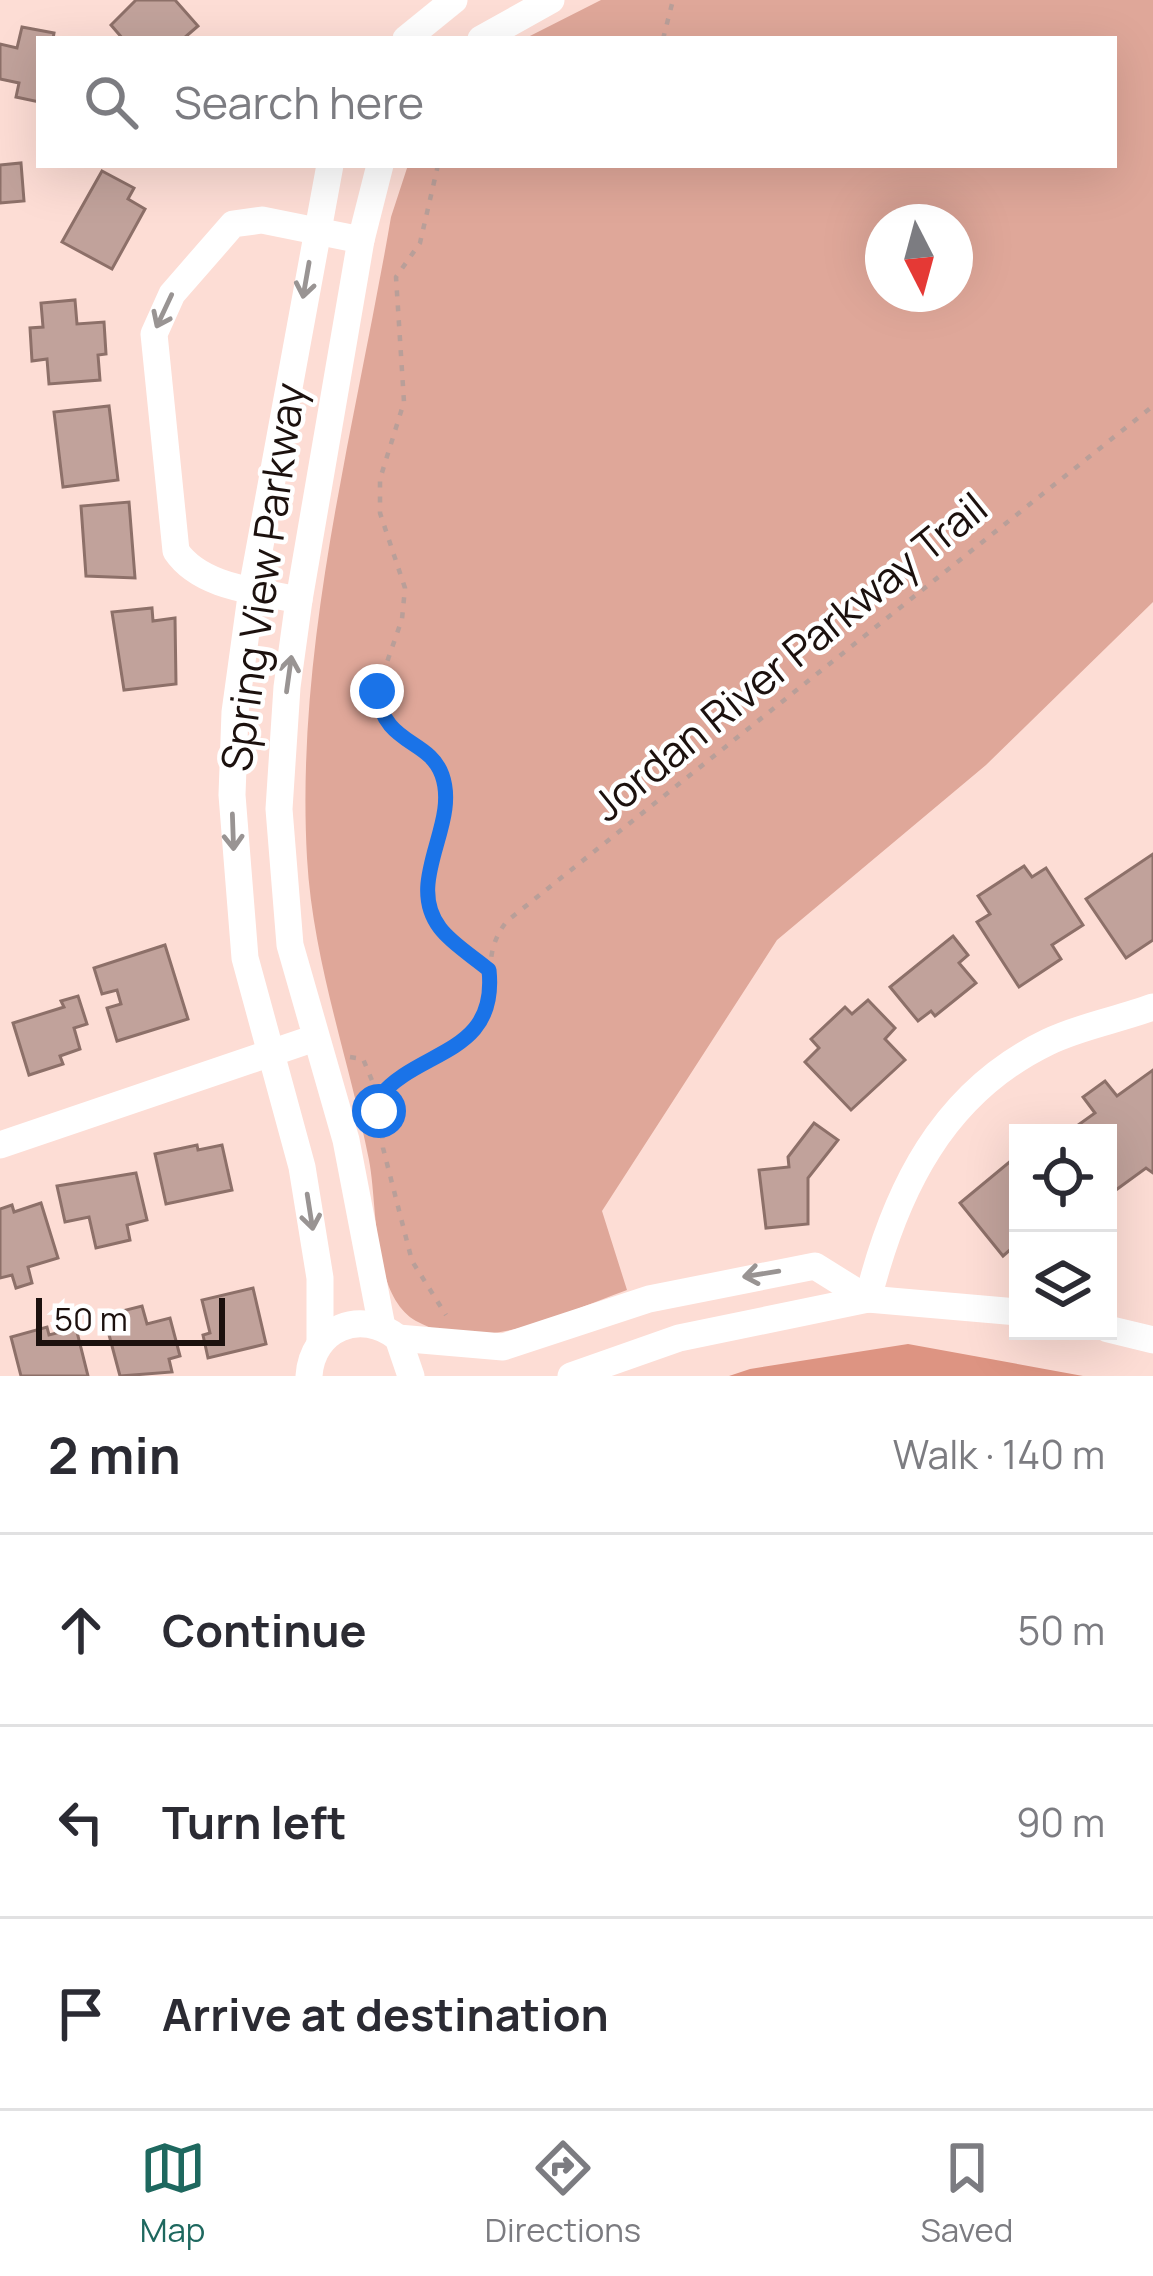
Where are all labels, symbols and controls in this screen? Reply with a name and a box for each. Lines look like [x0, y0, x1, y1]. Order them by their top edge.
search box [36, 36, 1117, 168]
icon: search [78, 69, 144, 135]
text: Search here [174, 71, 424, 133]
north arrow [865, 204, 973, 312]
one-way arrow [294, 259, 317, 298]
one-way arrow [152, 293, 174, 329]
street label: Spring View Parkway [206, 379, 318, 775]
street label: Jordan River Parkway Trail [579, 478, 999, 834]
one-way arrow [278, 655, 301, 694]
route end [350, 664, 404, 718]
one-way arrow [221, 812, 244, 851]
route start [352, 1084, 406, 1138]
map controls [1009, 1124, 1117, 1340]
button: locate [1009, 1124, 1117, 1232]
one-way arrow [299, 1192, 322, 1231]
button: layers [1009, 1232, 1117, 1340]
one-way arrow [742, 1264, 781, 1287]
scale bar [36, 1292, 225, 1345]
text: 50 m [54, 1296, 128, 1341]
text: 2 min [48, 1420, 181, 1489]
text: Walk · 140 m [893, 1427, 1105, 1481]
icon: ahead [48, 1597, 114, 1663]
text: Continue [162, 1599, 367, 1661]
text: 50 m [1018, 1603, 1105, 1657]
icon: left [48, 1789, 114, 1855]
text: Turn left [162, 1791, 347, 1853]
text: 90 m [1016, 1795, 1105, 1849]
icon: arrive [48, 1981, 114, 2047]
text: Arrive at destination [162, 1983, 609, 2045]
tab: Map [140, 2135, 206, 2252]
tab: Directions [485, 2135, 641, 2252]
tab: Saved [920, 2135, 1013, 2252]

